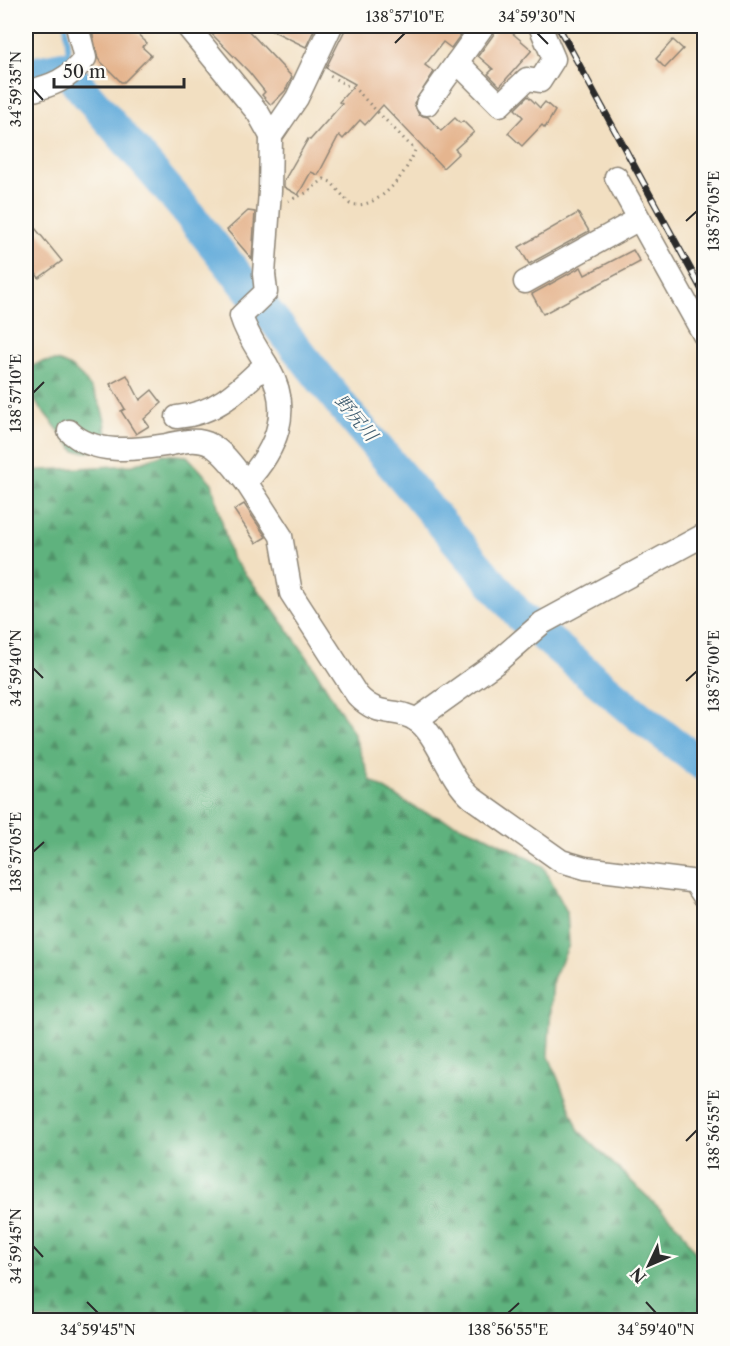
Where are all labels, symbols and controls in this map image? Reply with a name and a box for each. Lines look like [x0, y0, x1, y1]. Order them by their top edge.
text: 138°57'10"E [366, 7, 444, 26]
text: 34°59'30"N [498, 7, 576, 26]
text: 34°59'35"N [6, 51, 25, 127]
scale bar [54, 51, 184, 89]
text: 50 m [63, 61, 106, 83]
text: 138°57'05"E [704, 171, 723, 251]
text: 138°57'10"E [6, 354, 25, 432]
water label: 野尻川 [330, 390, 383, 447]
text: 34°59'40"N [6, 629, 25, 707]
text: 138°57'00"E [704, 630, 723, 712]
text: 138°57'05"E [6, 812, 25, 892]
text: 138°56'55"E [704, 1090, 723, 1170]
text: 34°59'45"N [6, 1208, 25, 1284]
north arrow [619, 1235, 679, 1295]
text: N [626, 1263, 650, 1287]
text: 34°59'45"N [60, 1320, 136, 1339]
text: 138°56'55"E [468, 1320, 548, 1339]
text: 34°59'40"N [617, 1320, 695, 1339]

